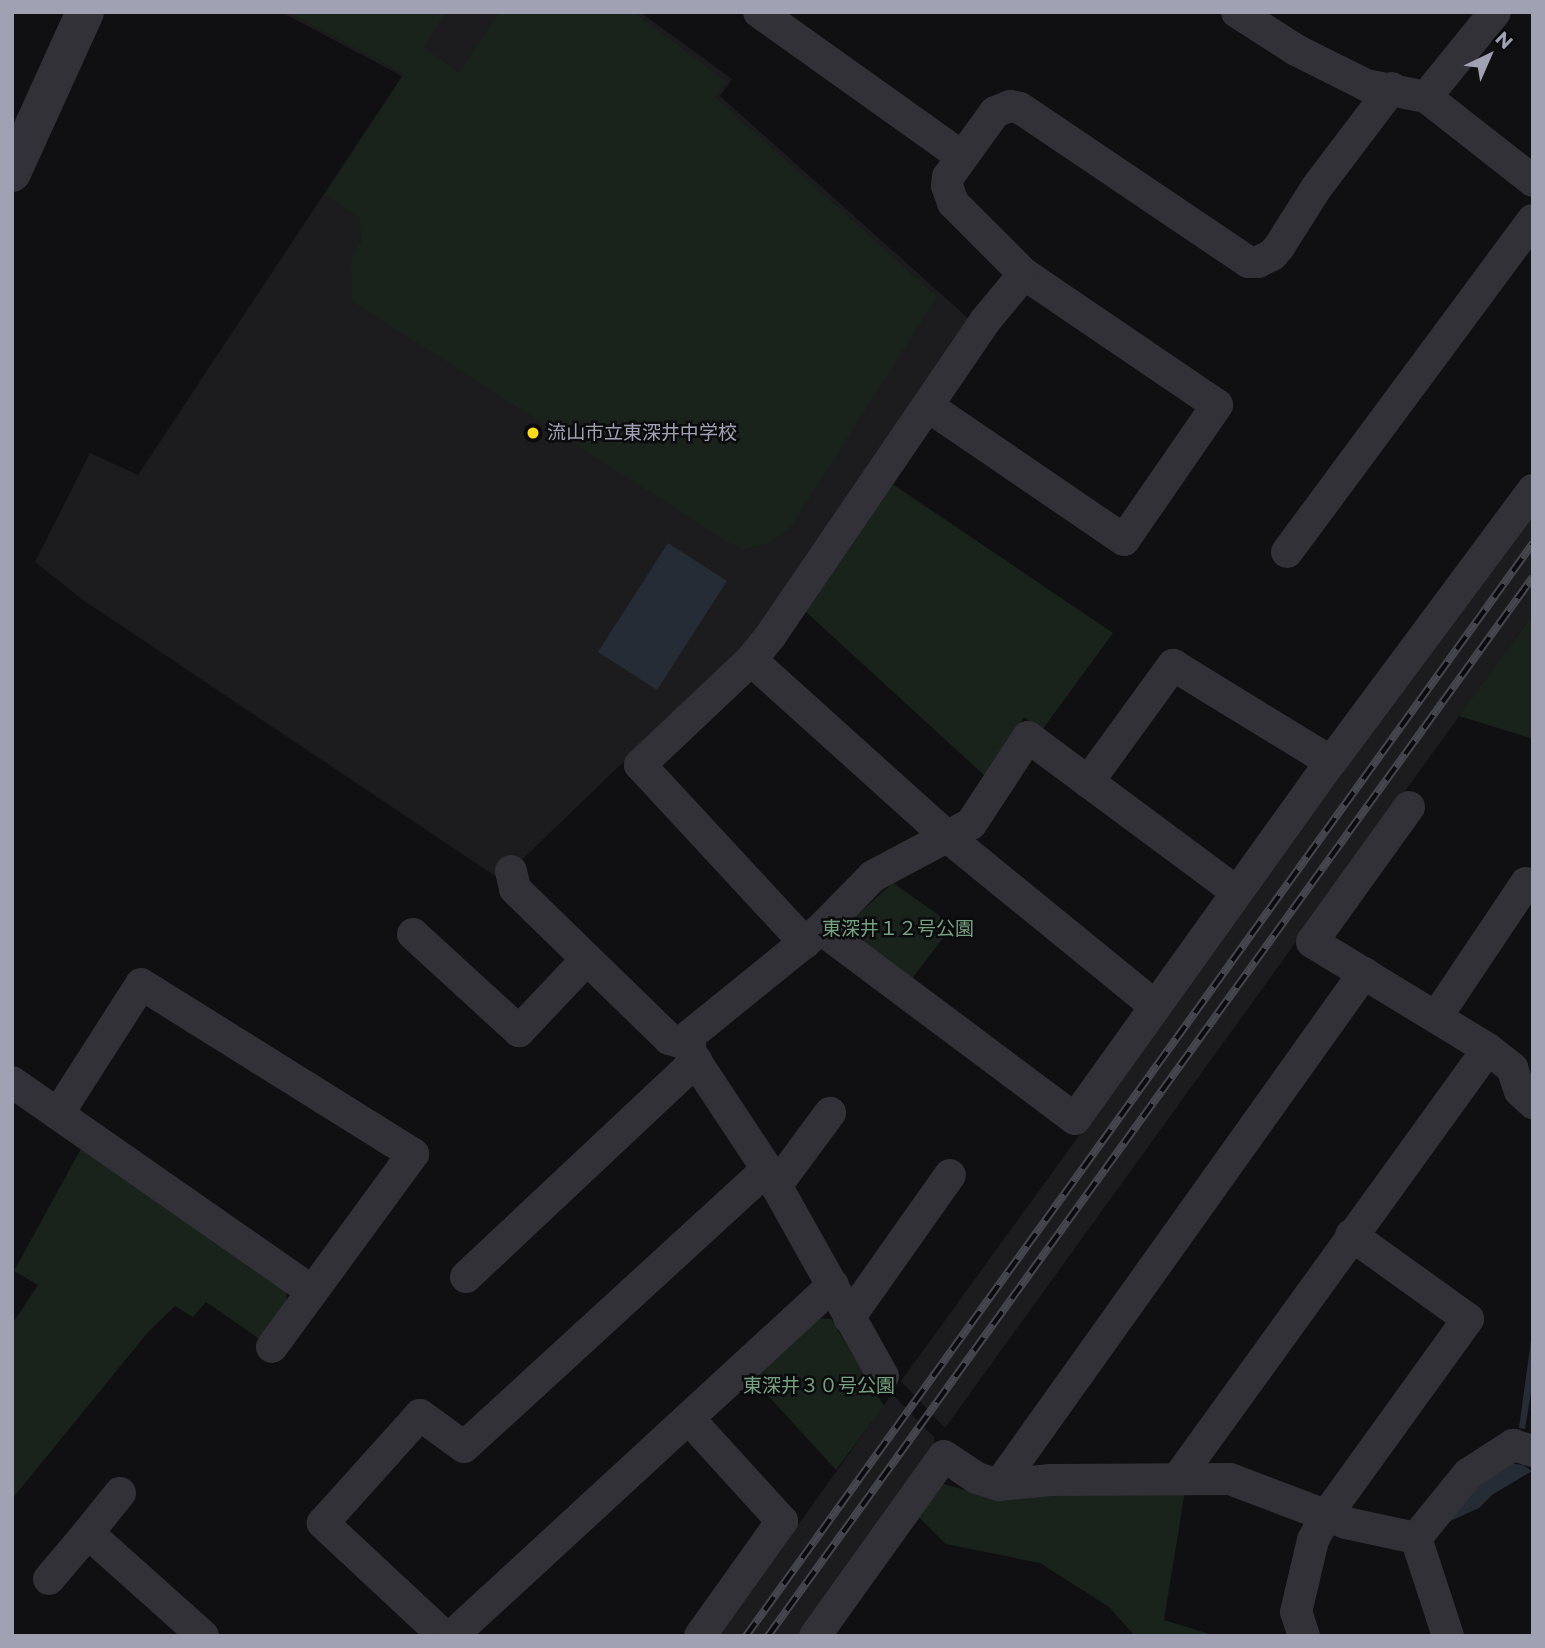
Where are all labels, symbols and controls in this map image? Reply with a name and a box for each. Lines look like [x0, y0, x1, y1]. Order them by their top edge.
north arrow [1454, 21, 1524, 91]
text: N [1490, 27, 1517, 54]
place label: 流山市立東深井中学校 [547, 422, 737, 444]
marker: 流山市立東深井中学校 [525, 425, 541, 441]
park label: 東深井１２号公園 [822, 918, 974, 940]
park label: 東深井３０号公園 [743, 1375, 895, 1397]

